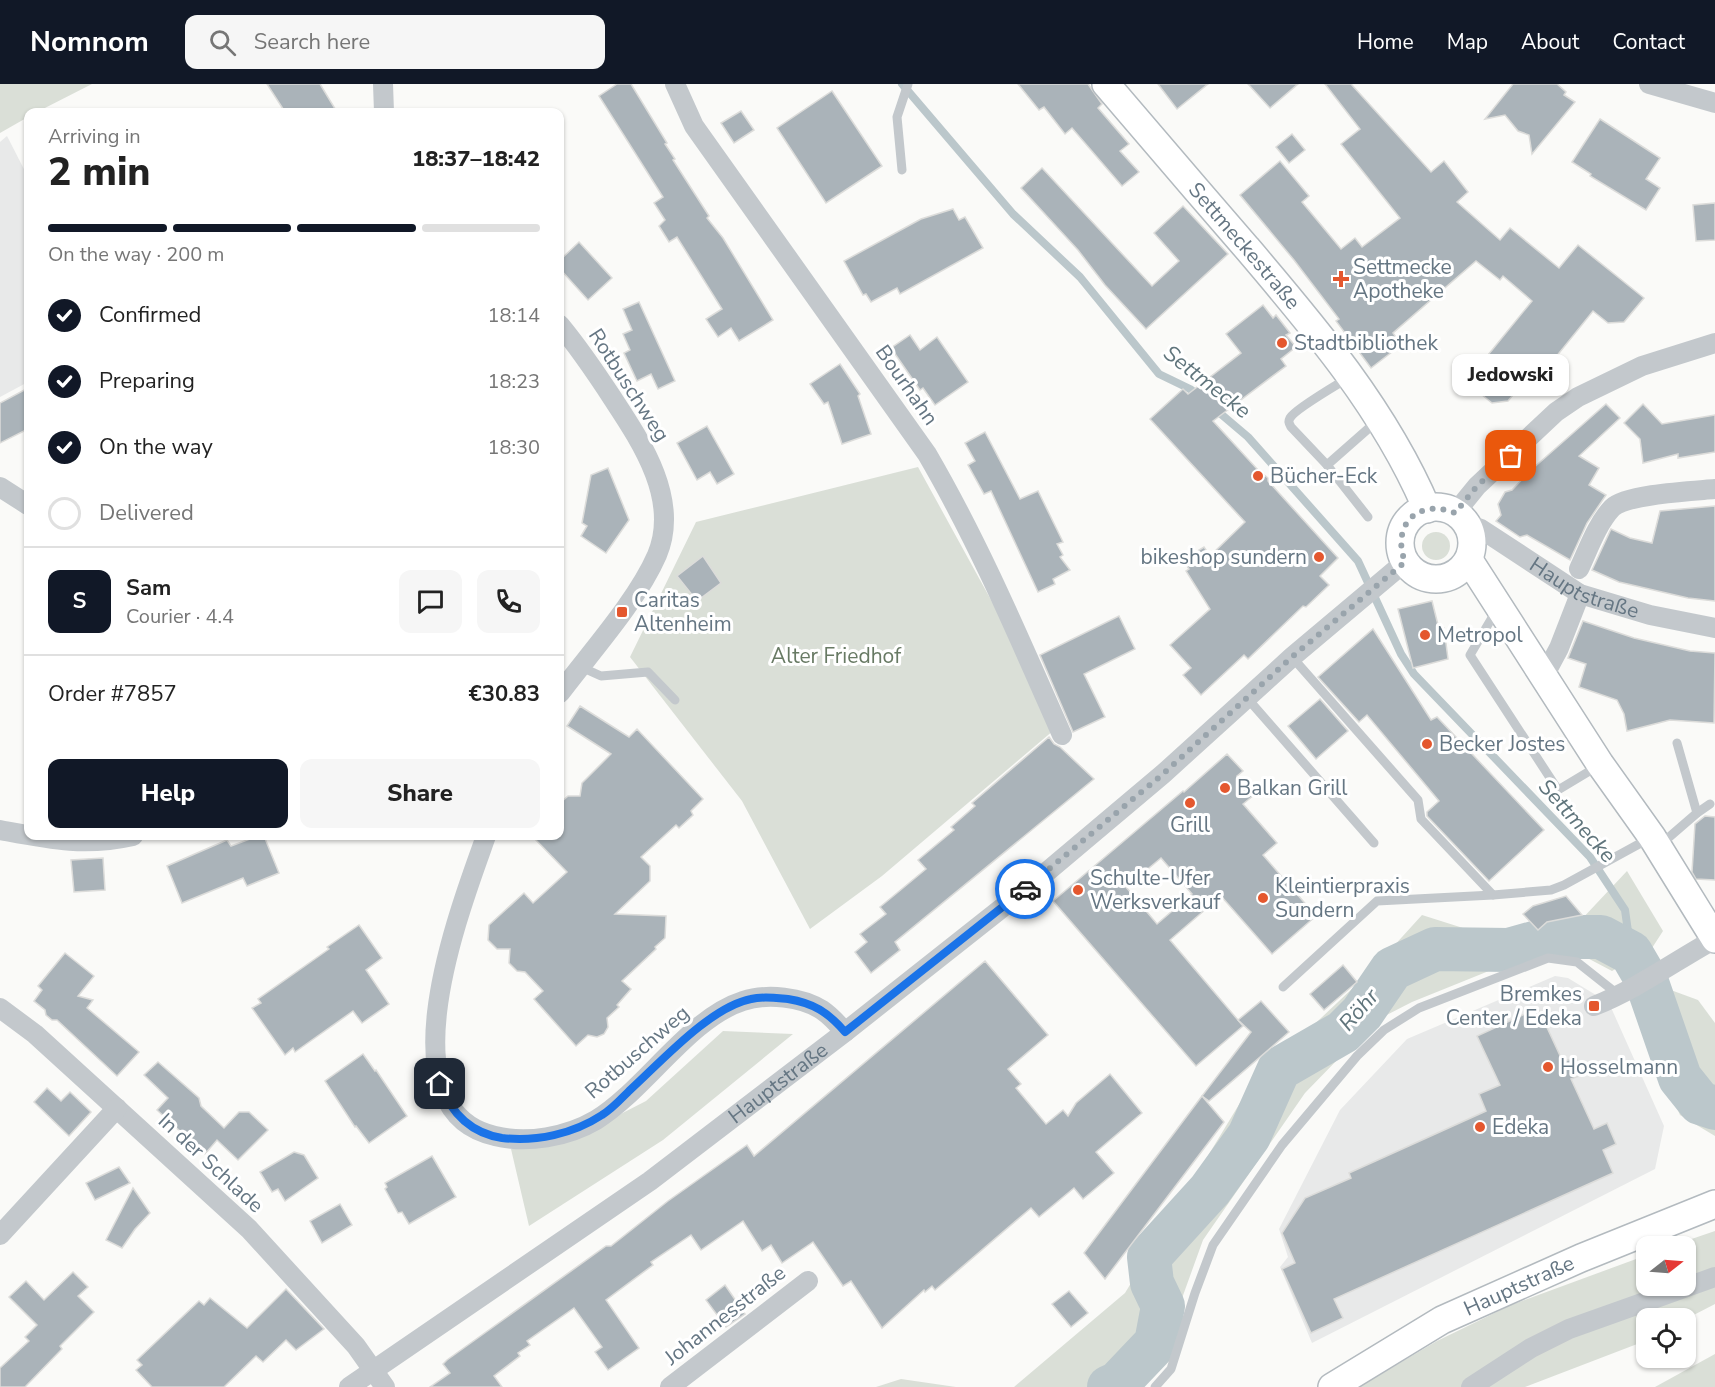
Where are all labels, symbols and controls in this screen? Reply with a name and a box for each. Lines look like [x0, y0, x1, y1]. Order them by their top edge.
search box [185, 15, 605, 69]
text: Nomnom [30, 23, 149, 61]
icon: search [206, 26, 239, 59]
text: Search here [254, 27, 370, 57]
text: Home [1357, 28, 1414, 56]
text: Map [1447, 28, 1488, 56]
text: About [1521, 28, 1579, 56]
text: Contact [1612, 28, 1685, 56]
text: Arriving in [48, 123, 141, 150]
text: 18:37–18:42 [412, 144, 540, 174]
text: 2 min [48, 146, 151, 199]
street label: Settmeckestraße [1182, 176, 1307, 315]
text: On the way · 200 m [48, 241, 224, 268]
place label: Settmecke Apotheke [1353, 253, 1452, 305]
marker: Settmecke Apotheke [1334, 272, 1348, 286]
icon: check [48, 299, 81, 332]
text: Confirmed [99, 300, 201, 330]
text: 18:14 [487, 302, 540, 329]
street label: Rotbuschweg [582, 323, 676, 447]
place label: Stadtbibliothek [1294, 329, 1438, 357]
marker: Stadtbibliothek [1275, 336, 1289, 350]
water label: Settmecke [1157, 338, 1257, 426]
street label: Bourhahn [869, 339, 945, 431]
callout: Jedowski [1452, 354, 1570, 396]
text: Jedowski [1468, 361, 1553, 388]
icon: check [48, 365, 81, 398]
text: Preparing [99, 366, 195, 396]
text: 18:23 [487, 368, 540, 395]
pin [1485, 430, 1536, 481]
icon: check [48, 431, 81, 464]
text: On the way [99, 432, 213, 462]
text: 18:30 [487, 434, 540, 461]
icon: bag [1494, 439, 1527, 472]
place label: Bücher-Eck [1270, 462, 1378, 490]
marker: Bücher-Eck [1251, 469, 1265, 483]
text: Delivered [99, 498, 194, 528]
place label: bikeshop sundern [1140, 543, 1307, 571]
marker: bikeshop sundern [1312, 550, 1326, 564]
street label: Hauptstraße [1524, 551, 1642, 625]
button: chat [399, 570, 462, 633]
button: phone [477, 570, 540, 633]
text: Sam [126, 573, 171, 603]
text: S [73, 586, 86, 616]
place label: Caritas Altenheim [634, 586, 732, 638]
text: Courier · 4.4 [126, 603, 234, 630]
marker: Caritas Altenheim [615, 605, 629, 619]
place label: Metropol [1437, 621, 1523, 649]
marker: Metropol [1418, 628, 1432, 642]
park label: Alter Friedhof [771, 642, 902, 670]
text: Order #7857 [48, 679, 177, 709]
text: €30.83 [469, 679, 540, 709]
place label: Becker Jostes [1439, 730, 1565, 758]
marker: Becker Jostes [1420, 737, 1434, 751]
button: Help [48, 759, 288, 828]
button: Share [300, 759, 540, 828]
water label: Settmecke [1531, 773, 1623, 870]
place label: Balkan Grill [1237, 774, 1348, 802]
marker: Balkan Grill [1218, 781, 1232, 795]
marker: Grill [1183, 796, 1197, 810]
place label: Grill [1170, 811, 1211, 839]
courier [995, 859, 1055, 919]
place label: Schulte-Ufer Werksverkauf [1090, 864, 1221, 916]
place label: Kleintierpraxis Sundern [1275, 872, 1410, 924]
icon: car [1009, 873, 1042, 906]
marker: Schulte-Ufer Werksverkauf [1071, 883, 1085, 897]
marker: Kleintierpraxis Sundern [1256, 891, 1270, 905]
place label: Bremkes Center / Edeka [1446, 980, 1582, 1032]
water label: Röhr [1332, 982, 1386, 1038]
street label: Rotbuschweg [579, 999, 695, 1105]
marker: Bremkes Center / Edeka [1587, 999, 1601, 1013]
street label: Hauptstraße [723, 1036, 834, 1130]
place label: Hosselmann [1560, 1053, 1678, 1081]
pin [414, 1058, 465, 1109]
marker: Hosselmann [1541, 1060, 1555, 1074]
icon: home [423, 1067, 456, 1100]
street label: In der Schlade [152, 1107, 270, 1219]
place label: Edeka [1492, 1113, 1549, 1141]
marker: Edeka [1473, 1120, 1487, 1134]
north arrow [1636, 1236, 1696, 1296]
map controls [1636, 1236, 1696, 1368]
street label: Hauptstraße [1459, 1249, 1579, 1323]
street label: Johannesstraße [658, 1259, 791, 1372]
button: locate [1636, 1308, 1696, 1368]

